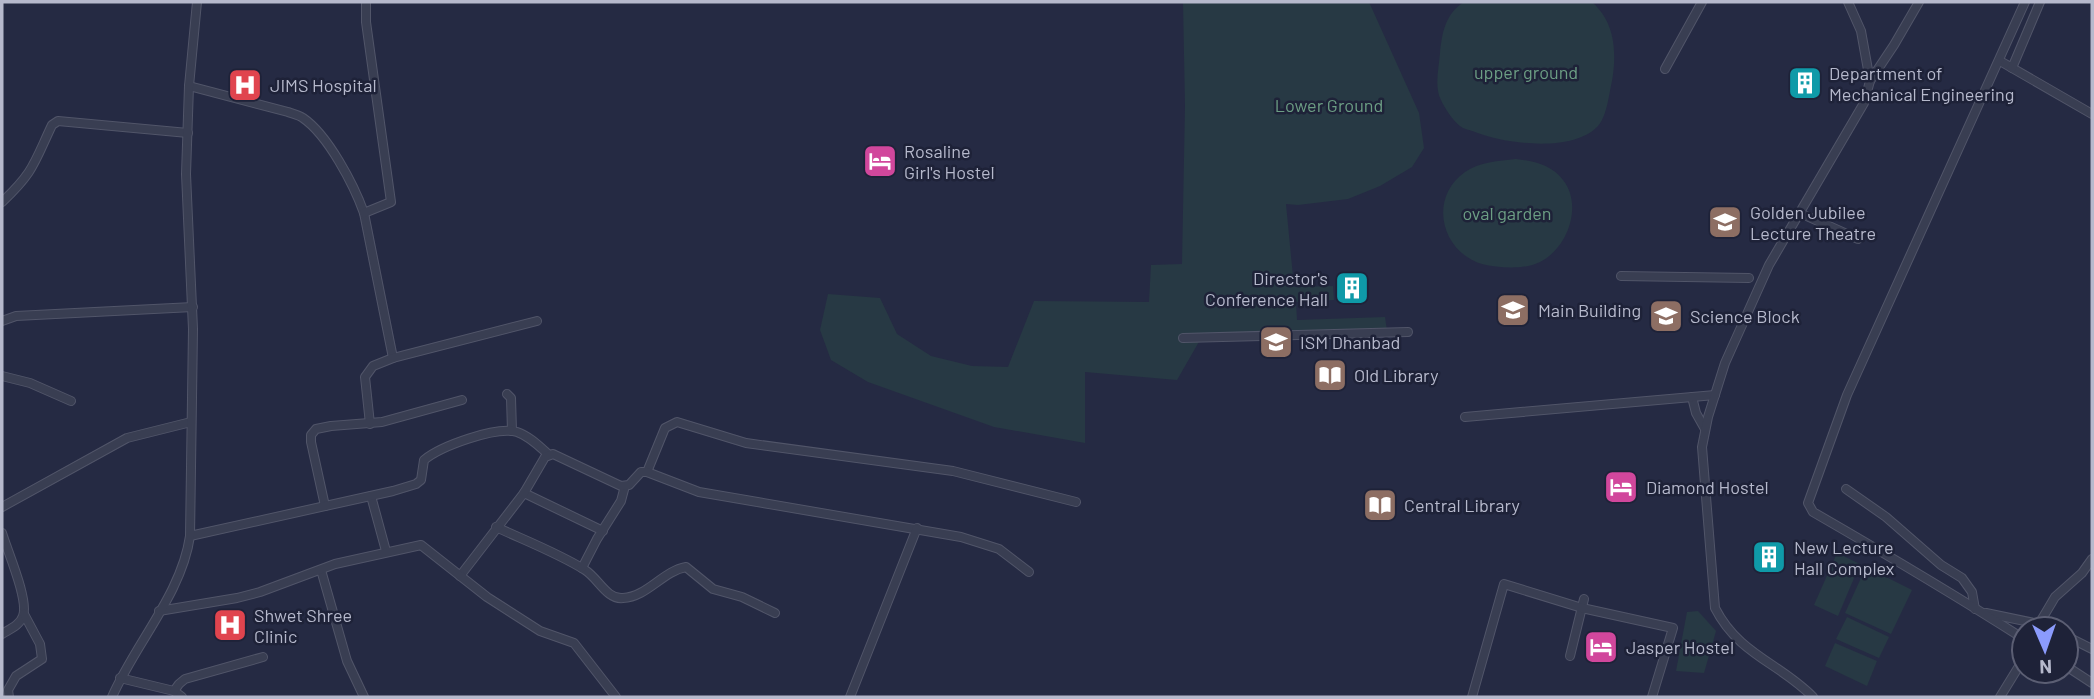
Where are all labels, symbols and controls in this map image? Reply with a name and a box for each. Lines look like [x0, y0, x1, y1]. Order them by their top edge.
park label: upper ground [1474, 61, 1578, 83]
place label: Department of Mechanical Engineering [1829, 62, 2014, 105]
building icon: Department of Mechanical Engineering [1786, 64, 1824, 102]
hospital icon: JIMS Hospital [226, 66, 264, 104]
place label: JIMS Hospital [270, 74, 377, 96]
park label: Lower Ground [1275, 94, 1383, 116]
place label: Rosaline Girl's Hostel [904, 140, 995, 183]
hotel icon: Rosaline Girl's Hostel [861, 142, 899, 180]
place label: Golden Jubilee Lecture Theatre [1750, 201, 1876, 244]
park label: oval garden [1462, 202, 1552, 224]
school or university icon: Golden Jubilee Lecture Theatre [1706, 203, 1744, 241]
place label: Director's Conference Hall [1205, 267, 1328, 310]
building icon: Director's Conference Hall [1333, 269, 1371, 307]
school or university icon: Main Building [1494, 291, 1532, 329]
school or university icon: Science Block [1647, 297, 1685, 335]
place label: Main Building [1538, 299, 1641, 321]
place label: Science Block [1690, 305, 1800, 327]
school or university icon: ISM Dhanbad [1257, 323, 1295, 361]
place label: ISM Dhanbad [1300, 331, 1400, 353]
library icon: Old Library [1311, 356, 1349, 394]
place label: Old Library [1354, 364, 1438, 386]
hotel icon: Diamond Hostel [1602, 468, 1640, 506]
place label: Diamond Hostel [1646, 476, 1769, 498]
library icon: Central Library [1361, 486, 1399, 524]
place label: Central Library [1404, 494, 1520, 516]
place label: New Lecture Hall Complex [1794, 536, 1895, 579]
building icon: New Lecture Hall Complex [1750, 538, 1788, 576]
place label: Shwet Shree Clinic [254, 604, 352, 647]
hospital icon: Shwet Shree Clinic [211, 606, 249, 644]
north arrow [2010, 615, 2080, 685]
hotel icon: Jasper Hostel [1582, 628, 1620, 666]
place label: Jasper Hostel [1626, 636, 1734, 658]
text: N [2039, 656, 2052, 679]

